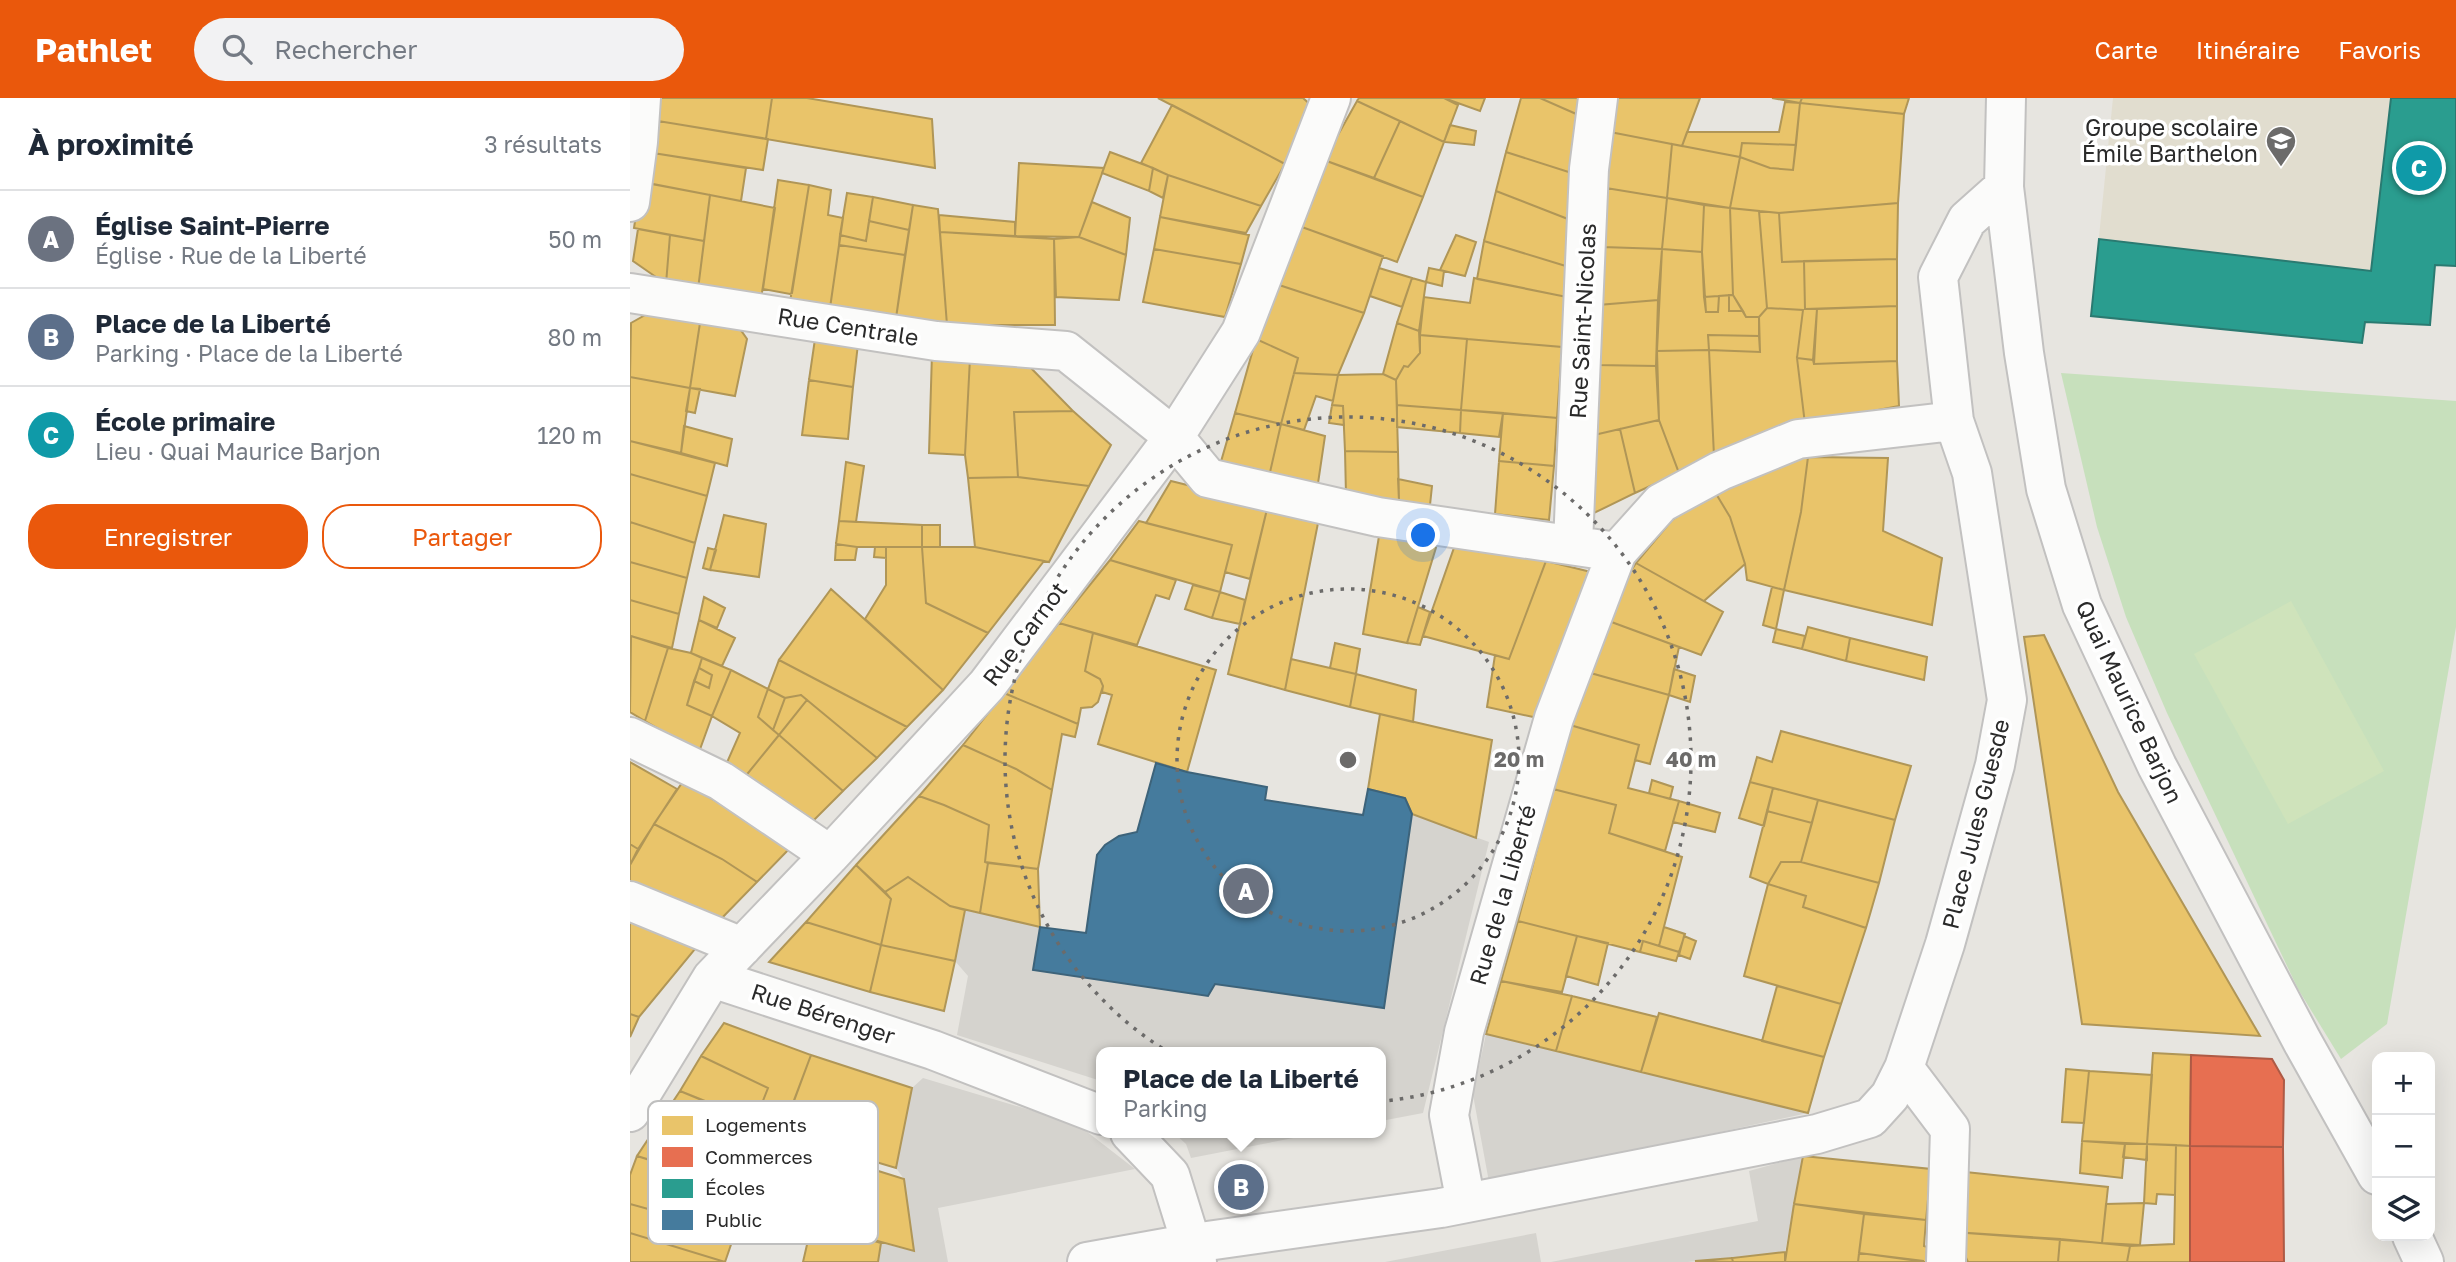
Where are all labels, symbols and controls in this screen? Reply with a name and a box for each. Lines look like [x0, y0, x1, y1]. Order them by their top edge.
search box [194, 18, 684, 81]
text: Pathlet [35, 30, 152, 69]
icon: search [218, 30, 256, 68]
text: Rechercher [274, 34, 417, 65]
text: Carte [2095, 35, 2158, 64]
text: Itinéraire [2196, 35, 2300, 64]
text: Favoris [2338, 35, 2421, 64]
place label: Groupe scolaire Émile Barthelon [2082, 113, 2258, 167]
school or university icon: Groupe scolaire Émile Barthelon [2264, 124, 2298, 168]
text: À proximité [28, 126, 194, 162]
text: 3 résultats [484, 130, 602, 158]
pin: C [2396, 142, 2442, 194]
text: Église Saint-Pierre [95, 210, 330, 241]
street label: Rue Saint-Nicolas [1563, 222, 1601, 420]
text: A [43, 225, 59, 253]
text: 50 m [548, 225, 602, 253]
text: Église · Rue de la Liberté [95, 241, 367, 269]
street label: Rue Centrale [776, 301, 921, 351]
text: Place de la Liberté [95, 308, 331, 339]
text: B [43, 323, 59, 351]
text: 80 m [548, 323, 602, 351]
text: Parking · Place de la Liberté [95, 339, 403, 367]
text: École primaire [95, 406, 275, 437]
text: C [43, 421, 59, 449]
text: 120 m [537, 421, 602, 449]
text: Lieu · Quai Maurice Barjon [95, 437, 381, 465]
button: Enregistrer [28, 504, 308, 569]
button: Partager [322, 504, 602, 569]
your location [1406, 518, 1440, 552]
street label: Rue Carnot [976, 576, 1072, 691]
street label: Quai Maurice Barjon [2071, 596, 2189, 808]
street label: Place Jules Guesde [1935, 716, 2015, 932]
text: 20 m [1494, 746, 1544, 772]
text: 40 m [1666, 746, 1716, 772]
centre of rings [1336, 748, 1360, 772]
street label: Rue de la Liberté [1463, 801, 1541, 988]
pin: A [1223, 865, 1269, 917]
street label: Rue Bérenger [748, 977, 899, 1049]
popup [1096, 1047, 1386, 1138]
map controls [2372, 1052, 2435, 1241]
button: + [2372, 1052, 2435, 1115]
text: Place de la Liberté [1123, 1063, 1359, 1094]
text: Parking [1123, 1094, 1207, 1122]
legend [648, 1101, 878, 1244]
text: Logements [705, 1113, 807, 1136]
button: − [2372, 1115, 2435, 1178]
text: Commerces [705, 1145, 813, 1168]
pin: B [1218, 1161, 1264, 1213]
text: Écoles [705, 1176, 765, 1199]
button: layers [2372, 1178, 2435, 1241]
text: Public [705, 1208, 762, 1231]

